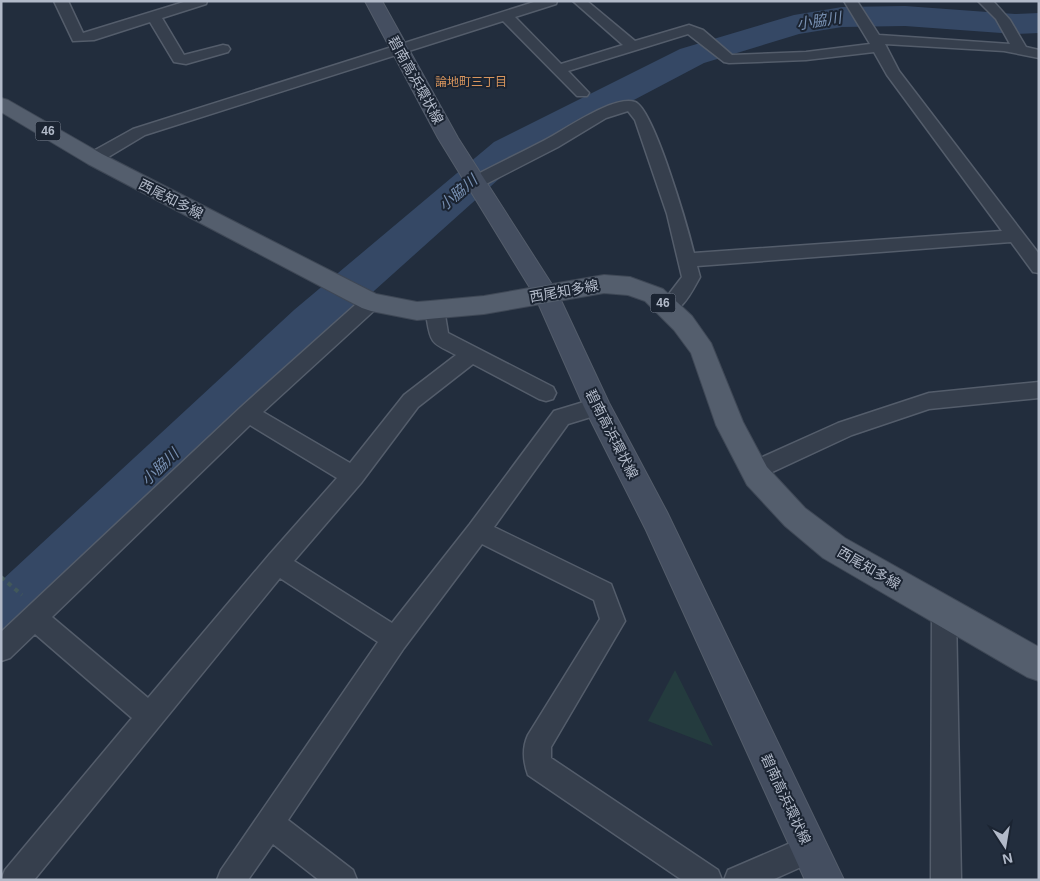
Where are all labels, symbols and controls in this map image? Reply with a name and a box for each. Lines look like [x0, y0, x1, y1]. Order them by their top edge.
water label: 小脇川 [795, 8, 844, 32]
street label: 碧南高浜環状線 [385, 33, 447, 127]
district label: 論地町三丁目 [435, 75, 507, 89]
road number: 46 [36, 122, 60, 140]
water label: 小脇川 [435, 170, 482, 214]
street label: 西尾知多線 [136, 176, 206, 222]
street label: 西尾知多線 [528, 277, 600, 305]
road number: 46 [650, 294, 676, 312]
street label: 碧南高浜環状線 [583, 387, 641, 481]
water label: 小脇川 [138, 444, 183, 488]
street label: 西尾知多線 [835, 544, 903, 592]
street label: 碧南高浜環状線 [758, 751, 814, 847]
north arrow [980, 821, 1030, 871]
text: N [1001, 850, 1014, 868]

